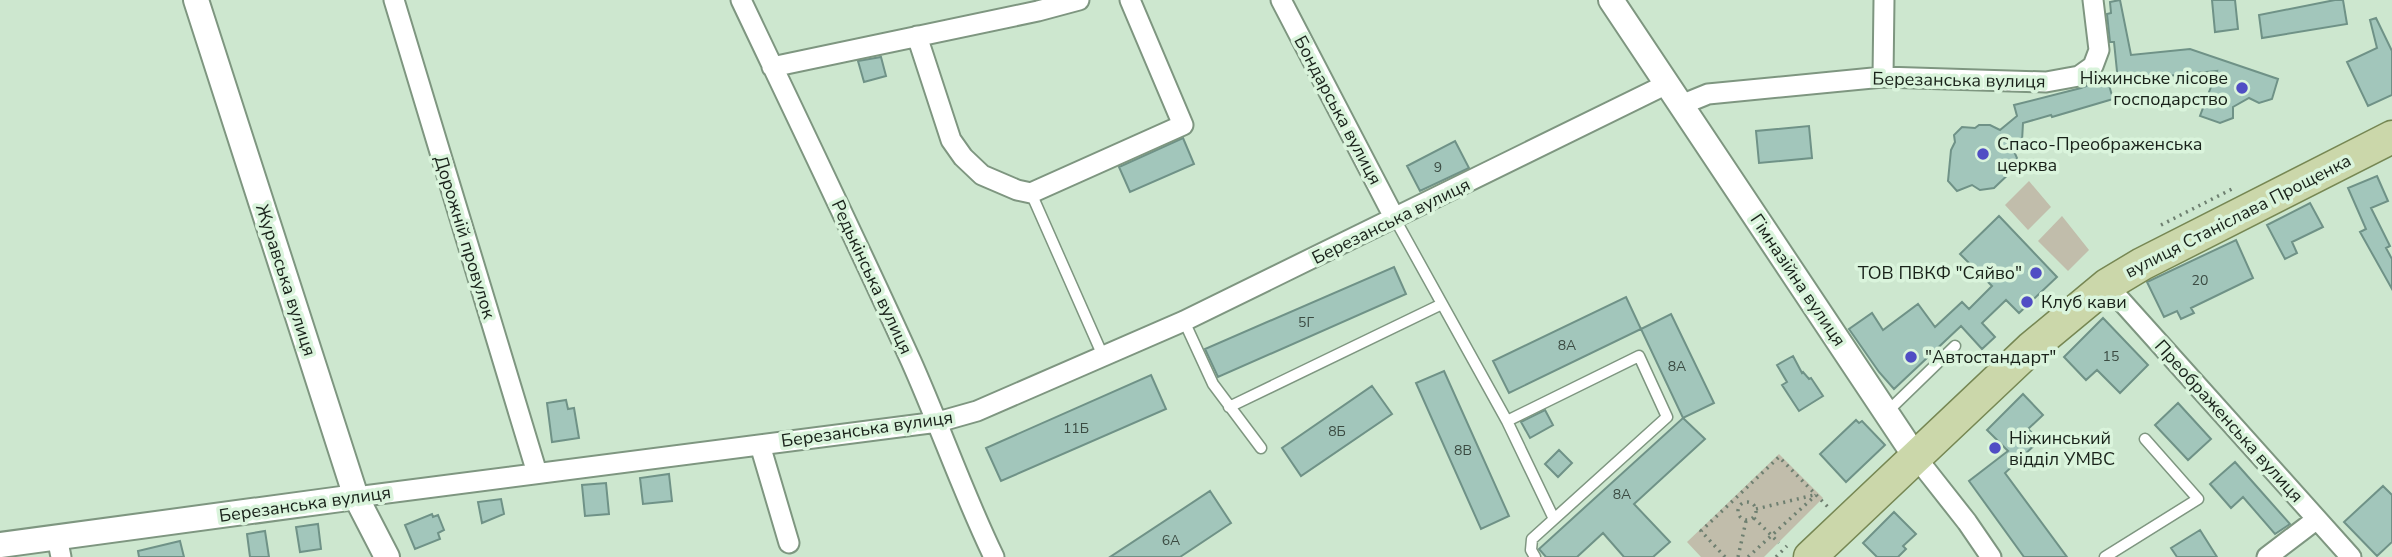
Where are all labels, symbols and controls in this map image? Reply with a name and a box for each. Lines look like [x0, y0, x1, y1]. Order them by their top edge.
street label: Бондарська вулиця [1289, 31, 1387, 189]
street label: Березанська вулиця [1872, 66, 2046, 94]
place label: Ніжинське лісове господарство [2080, 66, 2228, 111]
marker: Ніжинське лісове господарство [2234, 80, 2250, 96]
place label: Спасо-Преображенська церква [1997, 132, 2203, 177]
marker: Спасо-Преображенська церква [1975, 146, 1991, 162]
street label: вулиця Станіслава Прощенка [2121, 148, 2355, 284]
street label: Дорожній провулок [429, 153, 501, 322]
house number: 9 [1434, 158, 1442, 177]
street label: Березанська вулиця [1308, 172, 1474, 270]
street label: Редькінська вулиця [826, 196, 918, 358]
street label: Журавська вулиця [250, 201, 322, 359]
street label: Гімназійна вулиця [1745, 209, 1851, 351]
place label: ТОВ ПВКФ "Сяйво" [1858, 261, 2022, 285]
marker: ТОВ ПВКФ "Сяйво" [2028, 265, 2044, 281]
house number: 20 [2192, 271, 2208, 290]
place label: Клуб кави [2041, 290, 2127, 314]
marker: Клуб кави [2019, 294, 2035, 310]
house number: 5Г [1298, 313, 1314, 332]
street label: Преображенська вулиця [2149, 334, 2309, 508]
house number: 8А [1558, 336, 1576, 355]
place label: "Автостандарт" [1925, 345, 2056, 369]
house number: 15 [2103, 347, 2119, 366]
marker: "Автостандарт" [1903, 349, 1919, 365]
house number: 8А [1668, 357, 1686, 376]
street label: Березанська вулиця [780, 405, 954, 453]
house number: 11Б [1063, 419, 1089, 438]
house number: 8Б [1328, 422, 1346, 441]
place label: Ніжинський відділ УМВС [2009, 426, 2115, 471]
marker: Ніжинський відділ УМВС [1987, 440, 2003, 456]
house number: 8В [1454, 441, 1472, 460]
street label: Березанська вулиця [218, 480, 392, 528]
house number: 8А [1613, 485, 1631, 504]
house number: 6А [1162, 531, 1180, 550]

